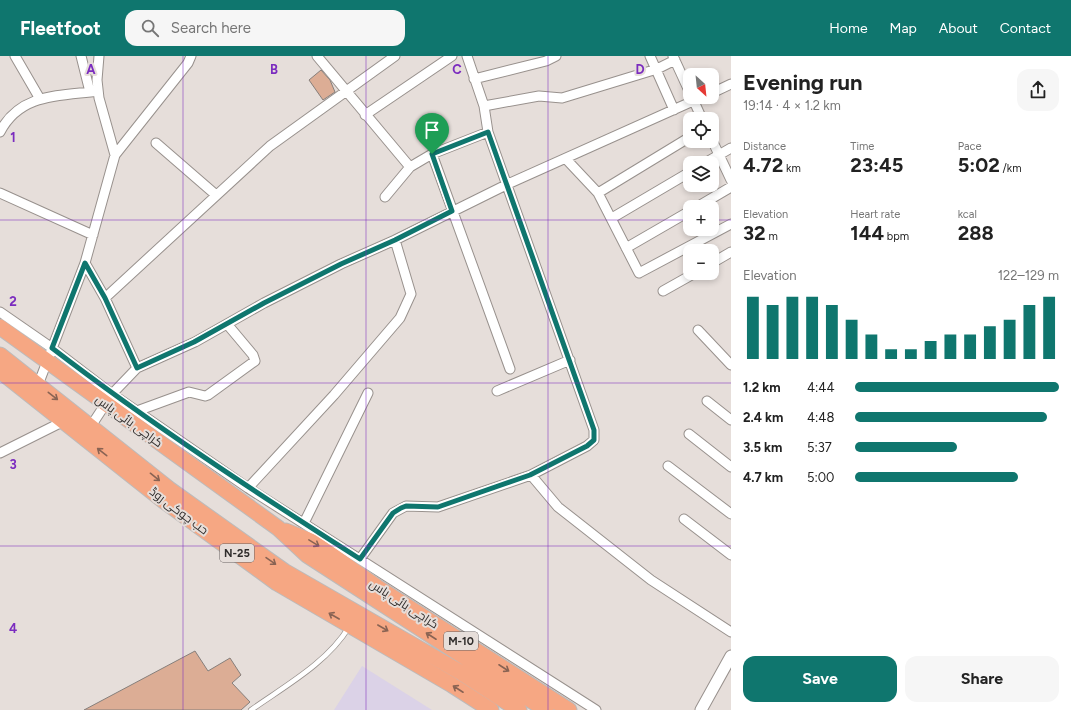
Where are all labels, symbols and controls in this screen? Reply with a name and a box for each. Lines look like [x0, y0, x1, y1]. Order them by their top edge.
search box [125, 10, 405, 46]
text: Fleetfoot [20, 17, 101, 40]
icon: search [139, 17, 161, 39]
text: Search here [171, 19, 251, 37]
text: Home [829, 20, 868, 37]
text: Map [890, 20, 917, 37]
text: About [939, 20, 978, 37]
text: Contact [1000, 20, 1051, 37]
text: A [86, 62, 96, 77]
text: B [270, 62, 278, 77]
text: C [452, 62, 462, 77]
text: D [635, 62, 645, 77]
north arrow [683, 68, 719, 104]
map controls [683, 68, 719, 280]
text: Evening run [743, 69, 863, 96]
button: share [1017, 69, 1059, 111]
text: 19:14 · 4 × 1.2 km [743, 98, 841, 113]
button: locate [683, 112, 719, 148]
pin [415, 113, 449, 154]
icon: arrive [421, 119, 443, 141]
text: 1 [10, 130, 16, 145]
text: Distance [743, 140, 786, 153]
text: Time [850, 140, 874, 153]
text: Pace [958, 140, 981, 153]
text: 4.72 [743, 153, 783, 177]
text: 23:45 [850, 153, 903, 177]
text: 5:02 [958, 153, 1000, 177]
button: layers [683, 156, 719, 192]
text: km [783, 162, 801, 175]
text: /km [1000, 162, 1022, 175]
button: + [683, 200, 719, 236]
text: Elevation [743, 208, 788, 221]
text: Heart rate [850, 208, 900, 221]
text: kcal [958, 208, 977, 221]
text: 32 [743, 221, 766, 245]
text: 144 [850, 221, 884, 245]
text: 288 [958, 221, 994, 245]
text: m [766, 230, 778, 243]
text: bpm [884, 230, 909, 243]
button: − [683, 244, 719, 280]
text: Elevation [743, 268, 796, 283]
text: 122–129 m [998, 268, 1059, 283]
text: 2 [9, 294, 17, 309]
text: 1.2 km [743, 380, 781, 395]
text: 4:44 [807, 380, 835, 395]
one-way arrow [47, 392, 58, 401]
street label: کراچی بائی پاس [92, 392, 165, 452]
text: 2.4 km [743, 410, 783, 425]
text: 4:48 [807, 410, 834, 425]
text: 3.5 km [743, 440, 782, 455]
text: 5:37 [807, 440, 832, 455]
one-way arrow [97, 448, 108, 456]
text: 3 [9, 457, 17, 472]
text: 4.7 km [743, 470, 783, 485]
text: 5:00 [807, 470, 834, 485]
one-way arrow [149, 473, 160, 482]
street label: حب چوکی روڈ [146, 484, 211, 539]
one-way arrow [308, 540, 320, 548]
road number: N-25 [220, 544, 254, 562]
one-way arrow [266, 557, 277, 565]
street label: کراچی بائی پاس [366, 577, 441, 633]
one-way arrow [328, 611, 340, 619]
text: 4 [9, 621, 17, 636]
one-way arrow [377, 625, 389, 633]
one-way arrow [426, 632, 437, 640]
road number: M-10 [444, 632, 478, 650]
button: Save [743, 656, 897, 702]
button: Share [905, 656, 1059, 702]
one-way arrow [498, 664, 509, 672]
one-way arrow [453, 685, 464, 693]

